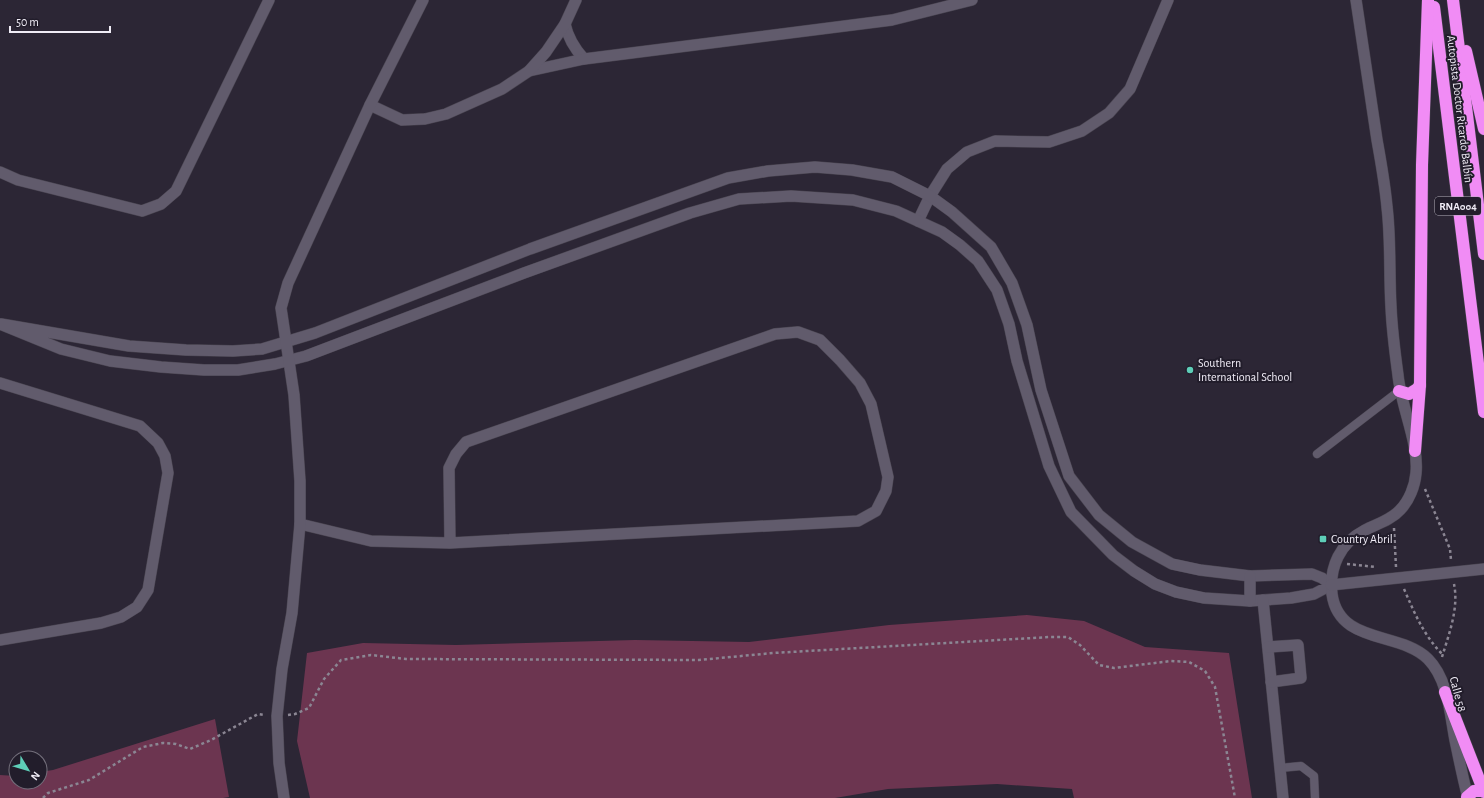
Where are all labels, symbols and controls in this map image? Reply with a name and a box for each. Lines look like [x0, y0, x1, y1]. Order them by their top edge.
scale bar [10, 8, 110, 34]
text: 50 m [16, 16, 39, 28]
street label: Autopista Doctor Ricardo Balbín [1445, 35, 1475, 183]
road number: RNA004 [1435, 197, 1481, 215]
place label: Southern International School [1198, 357, 1292, 383]
marker: Southern International School [1185, 365, 1195, 375]
place label: Country Abril [1331, 533, 1393, 546]
marker: Country Abril [1318, 534, 1328, 544]
street label: Calle 58 [1448, 675, 1469, 713]
north arrow [8, 750, 48, 790]
text: N [29, 769, 42, 782]

